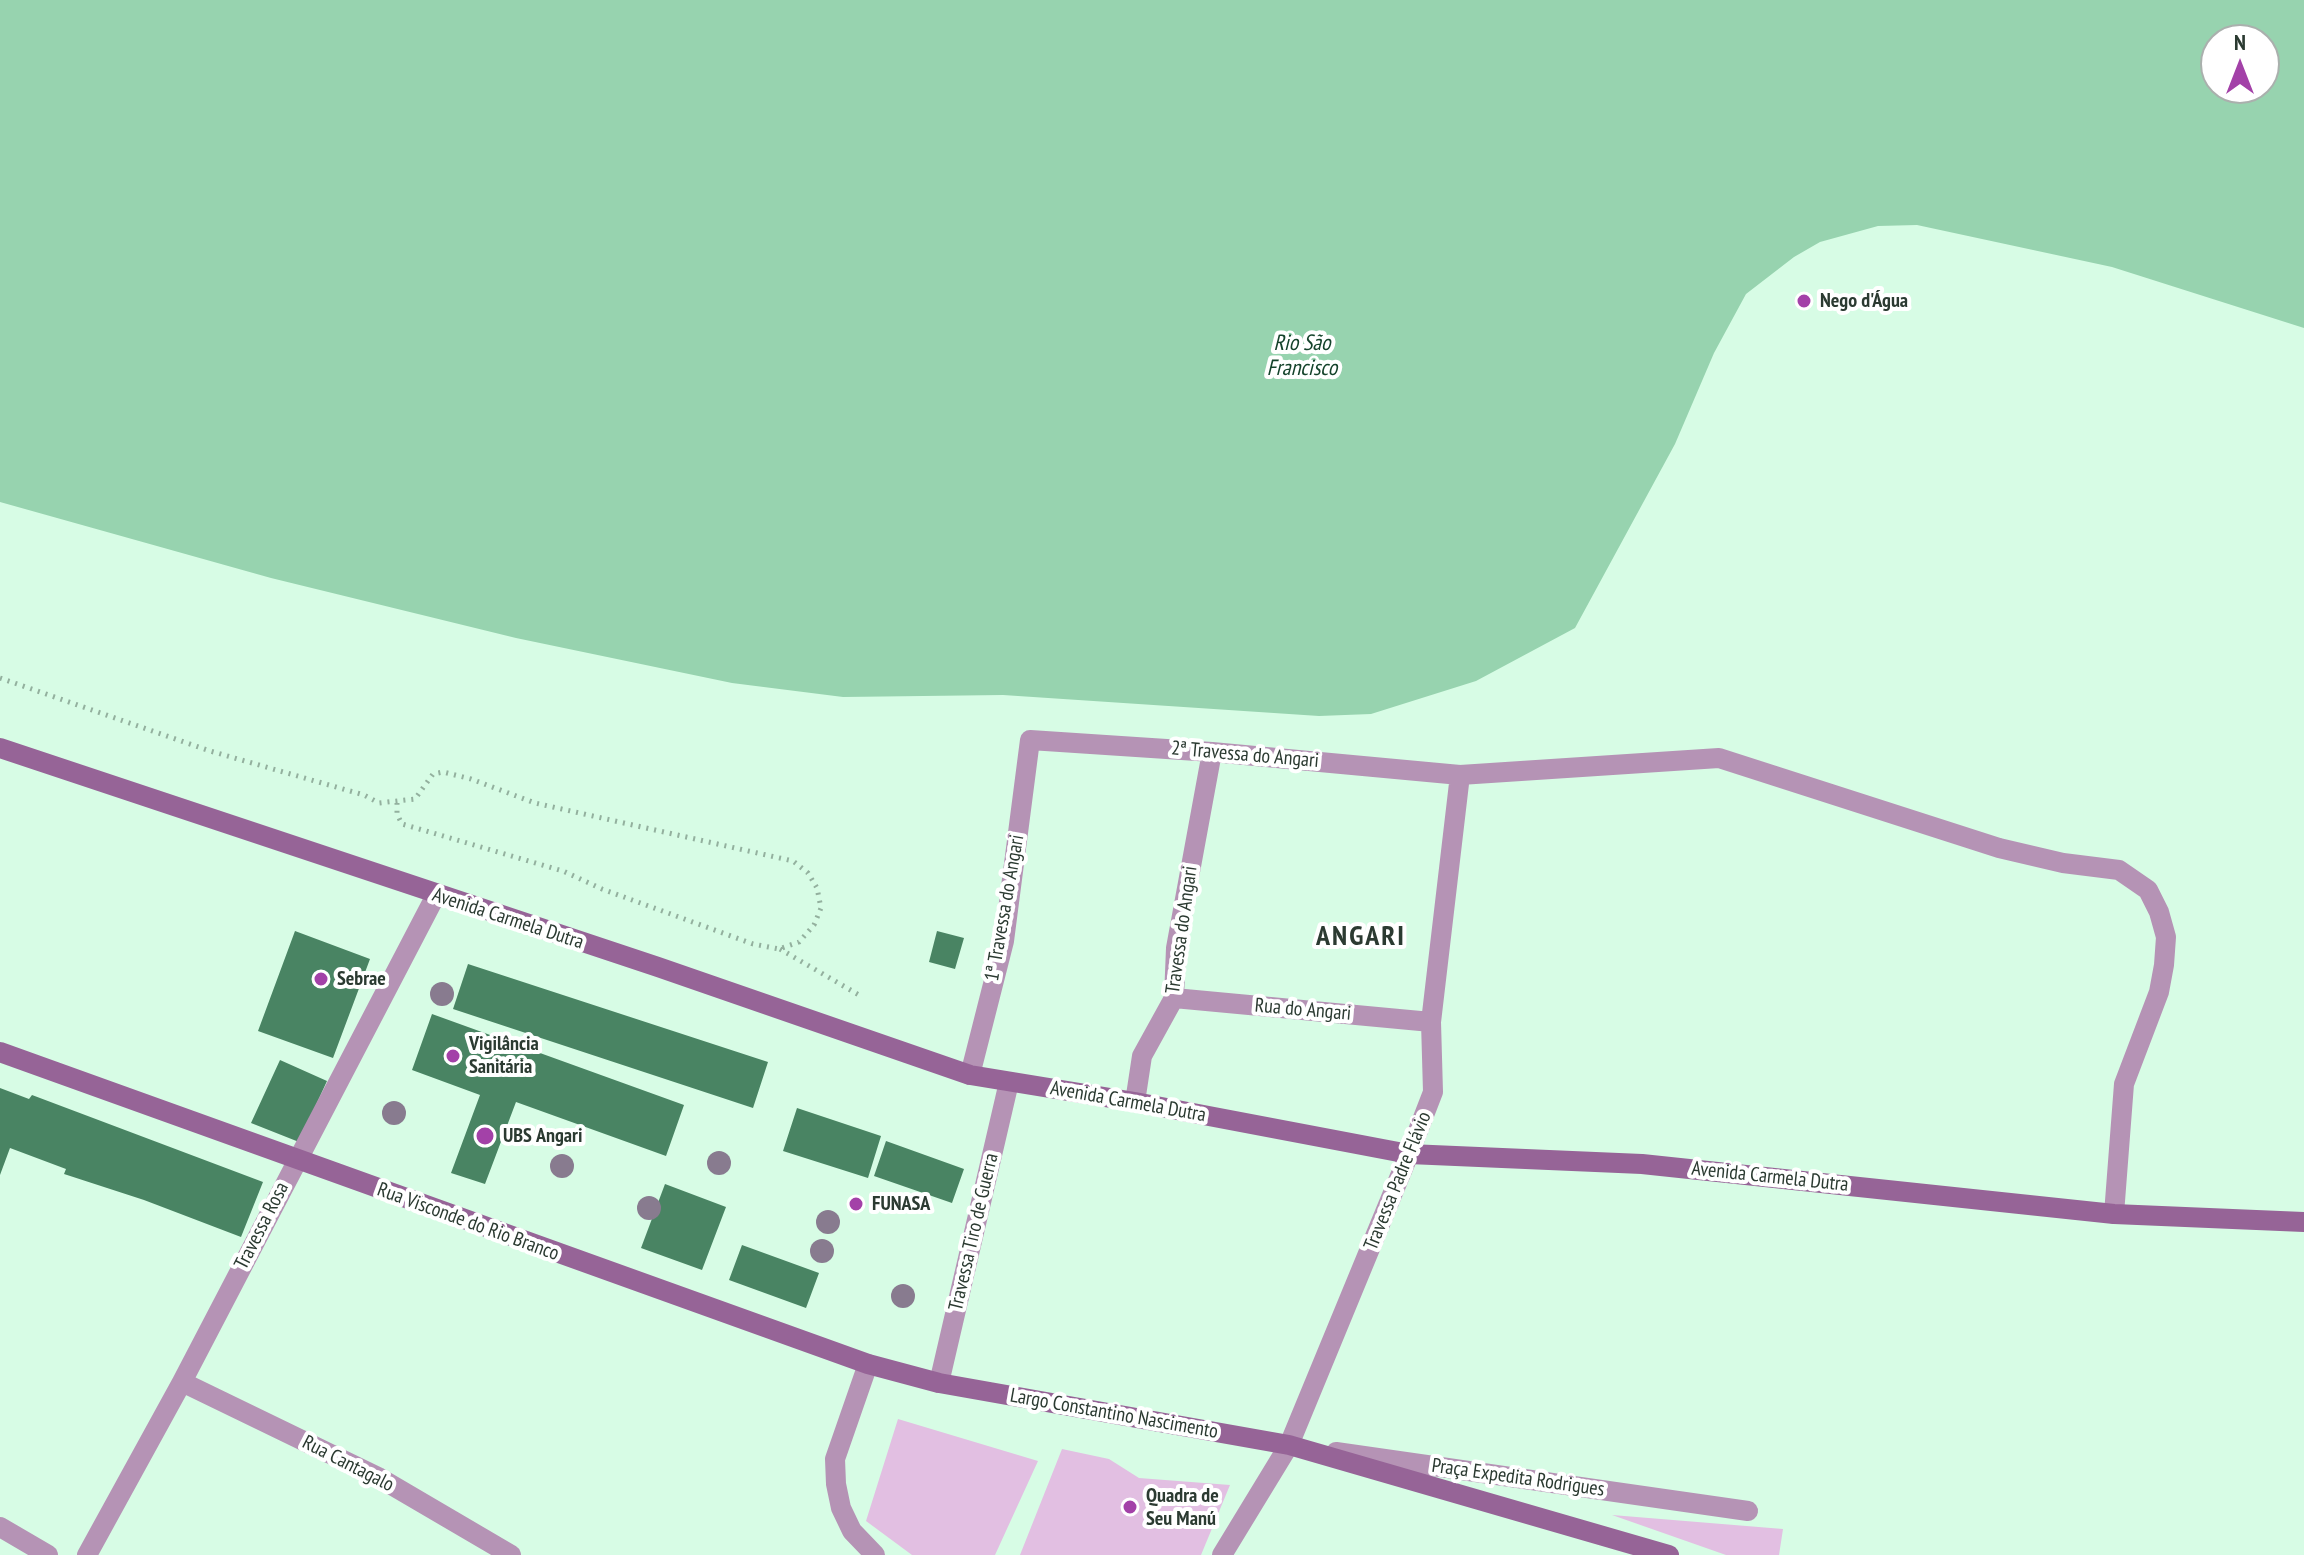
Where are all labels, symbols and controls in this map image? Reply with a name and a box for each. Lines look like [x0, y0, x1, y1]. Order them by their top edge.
north arrow [2200, 24, 2280, 104]
text: N [2234, 28, 2246, 56]
place label: Nego d'Água [1820, 289, 1908, 313]
marker: Nego d'Água [1795, 292, 1813, 310]
water label: Rio São Francisco [1267, 331, 1337, 382]
street label: 2ª Travessa do Angari [1170, 737, 1320, 773]
street label: 1ª Travessa do Angari [980, 833, 1030, 983]
street label: Travessa do Angari [1161, 865, 1203, 995]
street label: Avenida Carmela Dutra [429, 883, 587, 955]
district label: ANGARI [1316, 920, 1406, 954]
place label: Sebrae [337, 967, 386, 991]
marker: Sebrae [312, 970, 330, 988]
street label: Rua do Angari [1254, 994, 1352, 1026]
place label: Vigilância Sanitária [469, 1032, 539, 1079]
marker: Vigilância Sanitária [444, 1047, 462, 1065]
street label: Avenida Carmela Dutra [1048, 1076, 1208, 1128]
street label: Travessa Padre Flávio [1359, 1108, 1437, 1254]
place label: UBS Angari [503, 1124, 582, 1148]
marker: UBS Angari [474, 1125, 496, 1147]
street label: Travessa Tiro de Guerra [944, 1151, 1004, 1313]
street label: Avenida Carmela Dutra [1690, 1157, 1850, 1197]
street label: Travessa Rosa [230, 1178, 294, 1274]
street label: Rua Visconde do Rio Branco [374, 1178, 562, 1266]
place label: FUNASA [872, 1192, 930, 1216]
marker: FUNASA [847, 1195, 865, 1213]
street label: Largo Constantino Nascimento [1008, 1384, 1220, 1444]
street label: Rua Cantagalo [298, 1431, 398, 1497]
street label: Praça Expedita Rodrigues [1430, 1454, 1606, 1502]
place label: Quadra de Seu Manú [1146, 1484, 1219, 1531]
marker: Quadra de Seu Manú [1121, 1498, 1139, 1516]

